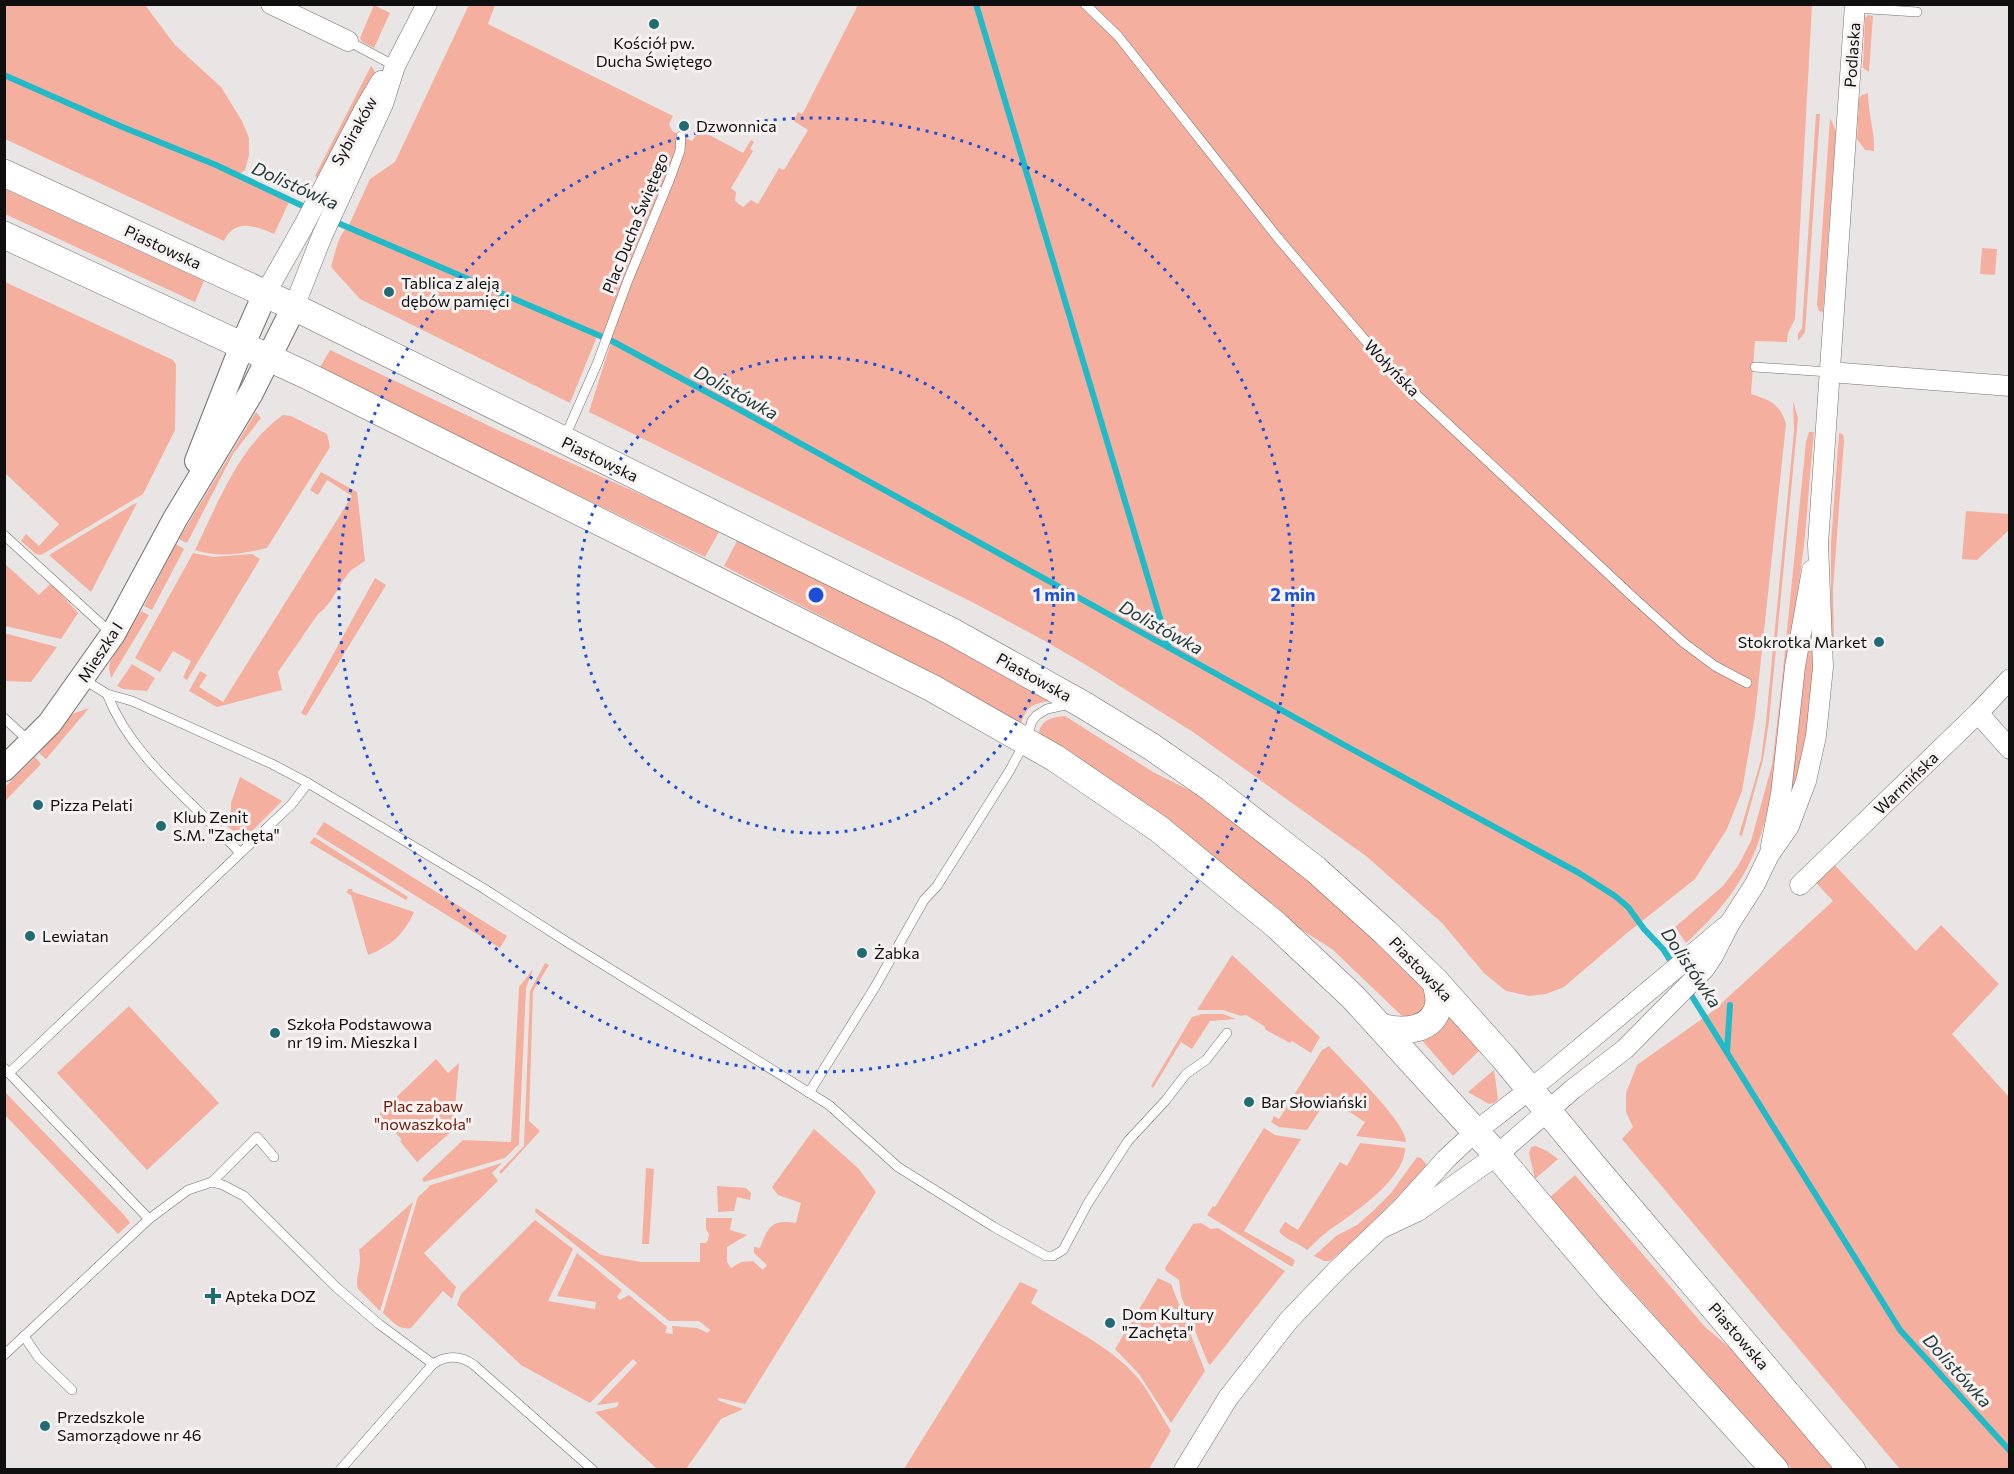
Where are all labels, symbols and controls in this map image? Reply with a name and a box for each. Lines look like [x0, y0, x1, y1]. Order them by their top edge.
marker: Kościół pw. Ducha Świętego [647, 17, 661, 31]
street label: Podlaska [1840, 22, 1863, 88]
place label: Kościół pw. Ducha Świętego [596, 33, 712, 70]
street label: Sybiraków [327, 93, 380, 169]
place label: Dzwonnica [696, 116, 777, 135]
marker: Dzwonnica [677, 119, 691, 133]
street label: Plac Ducha Świętego [598, 150, 671, 296]
water label: Dolistówka [249, 156, 342, 214]
street label: Piastowska [122, 220, 205, 273]
place label: Tablica z aleją dębów pamięci [401, 273, 510, 310]
marker: Tablica z aleją dębów pamięci [382, 285, 396, 299]
street label: Wołyńska [1361, 335, 1424, 400]
water label: Dolistówka [691, 360, 782, 424]
street label: Piastowska [559, 432, 641, 485]
text: 1 min [1033, 583, 1075, 605]
text: 2 min [1271, 583, 1315, 605]
centre of rings [806, 585, 826, 605]
water label: Dolistówka [1116, 595, 1207, 659]
street label: Mieszka I [73, 618, 126, 685]
place label: Stokrotka Market [1738, 632, 1867, 651]
marker: Stokrotka Market [1872, 635, 1886, 649]
street label: Piastowska [994, 648, 1075, 705]
street label: Warmińska [1870, 747, 1942, 818]
place label: Pizza Pelati [50, 795, 133, 814]
marker: Pizza Pelati [31, 798, 45, 812]
place label: Klub Zenit S.M. "Zachęta" [173, 807, 280, 844]
marker: Klub Zenit S.M. "Zachęta" [154, 819, 168, 833]
water label: Dolistówka [1657, 923, 1727, 1012]
place label: Lewiatan [42, 926, 109, 945]
marker: Lewiatan [23, 929, 37, 943]
street label: Piastowska [1386, 932, 1457, 1005]
place label: Żabka [874, 943, 920, 962]
marker: Żabka [855, 946, 869, 960]
place label: Szkoła Podstawowa nr 19 im. Mieszka I [287, 1014, 432, 1051]
marker: Szkoła Podstawowa nr 19 im. Mieszka I [268, 1026, 282, 1040]
place label: Bar Słowiański [1261, 1092, 1367, 1111]
marker: Bar Słowiański [1242, 1095, 1256, 1109]
park label: Plac zabaw "nowaszkoła" [374, 1096, 472, 1133]
place label: Apteka DOZ [225, 1286, 316, 1305]
marker: Apteka DOZ [206, 1289, 220, 1303]
street label: Piastowska [1705, 1298, 1774, 1373]
place label: Dom Kultury "Zachęta" [1122, 1304, 1214, 1341]
marker: Dom Kultury "Zachęta" [1103, 1316, 1117, 1330]
water label: Dolistówka [1919, 1329, 1997, 1412]
place label: Przedszkole Samorządowe nr 46 [57, 1407, 201, 1444]
marker: Przedszkole Samorządowe nr 46 [38, 1419, 52, 1433]

